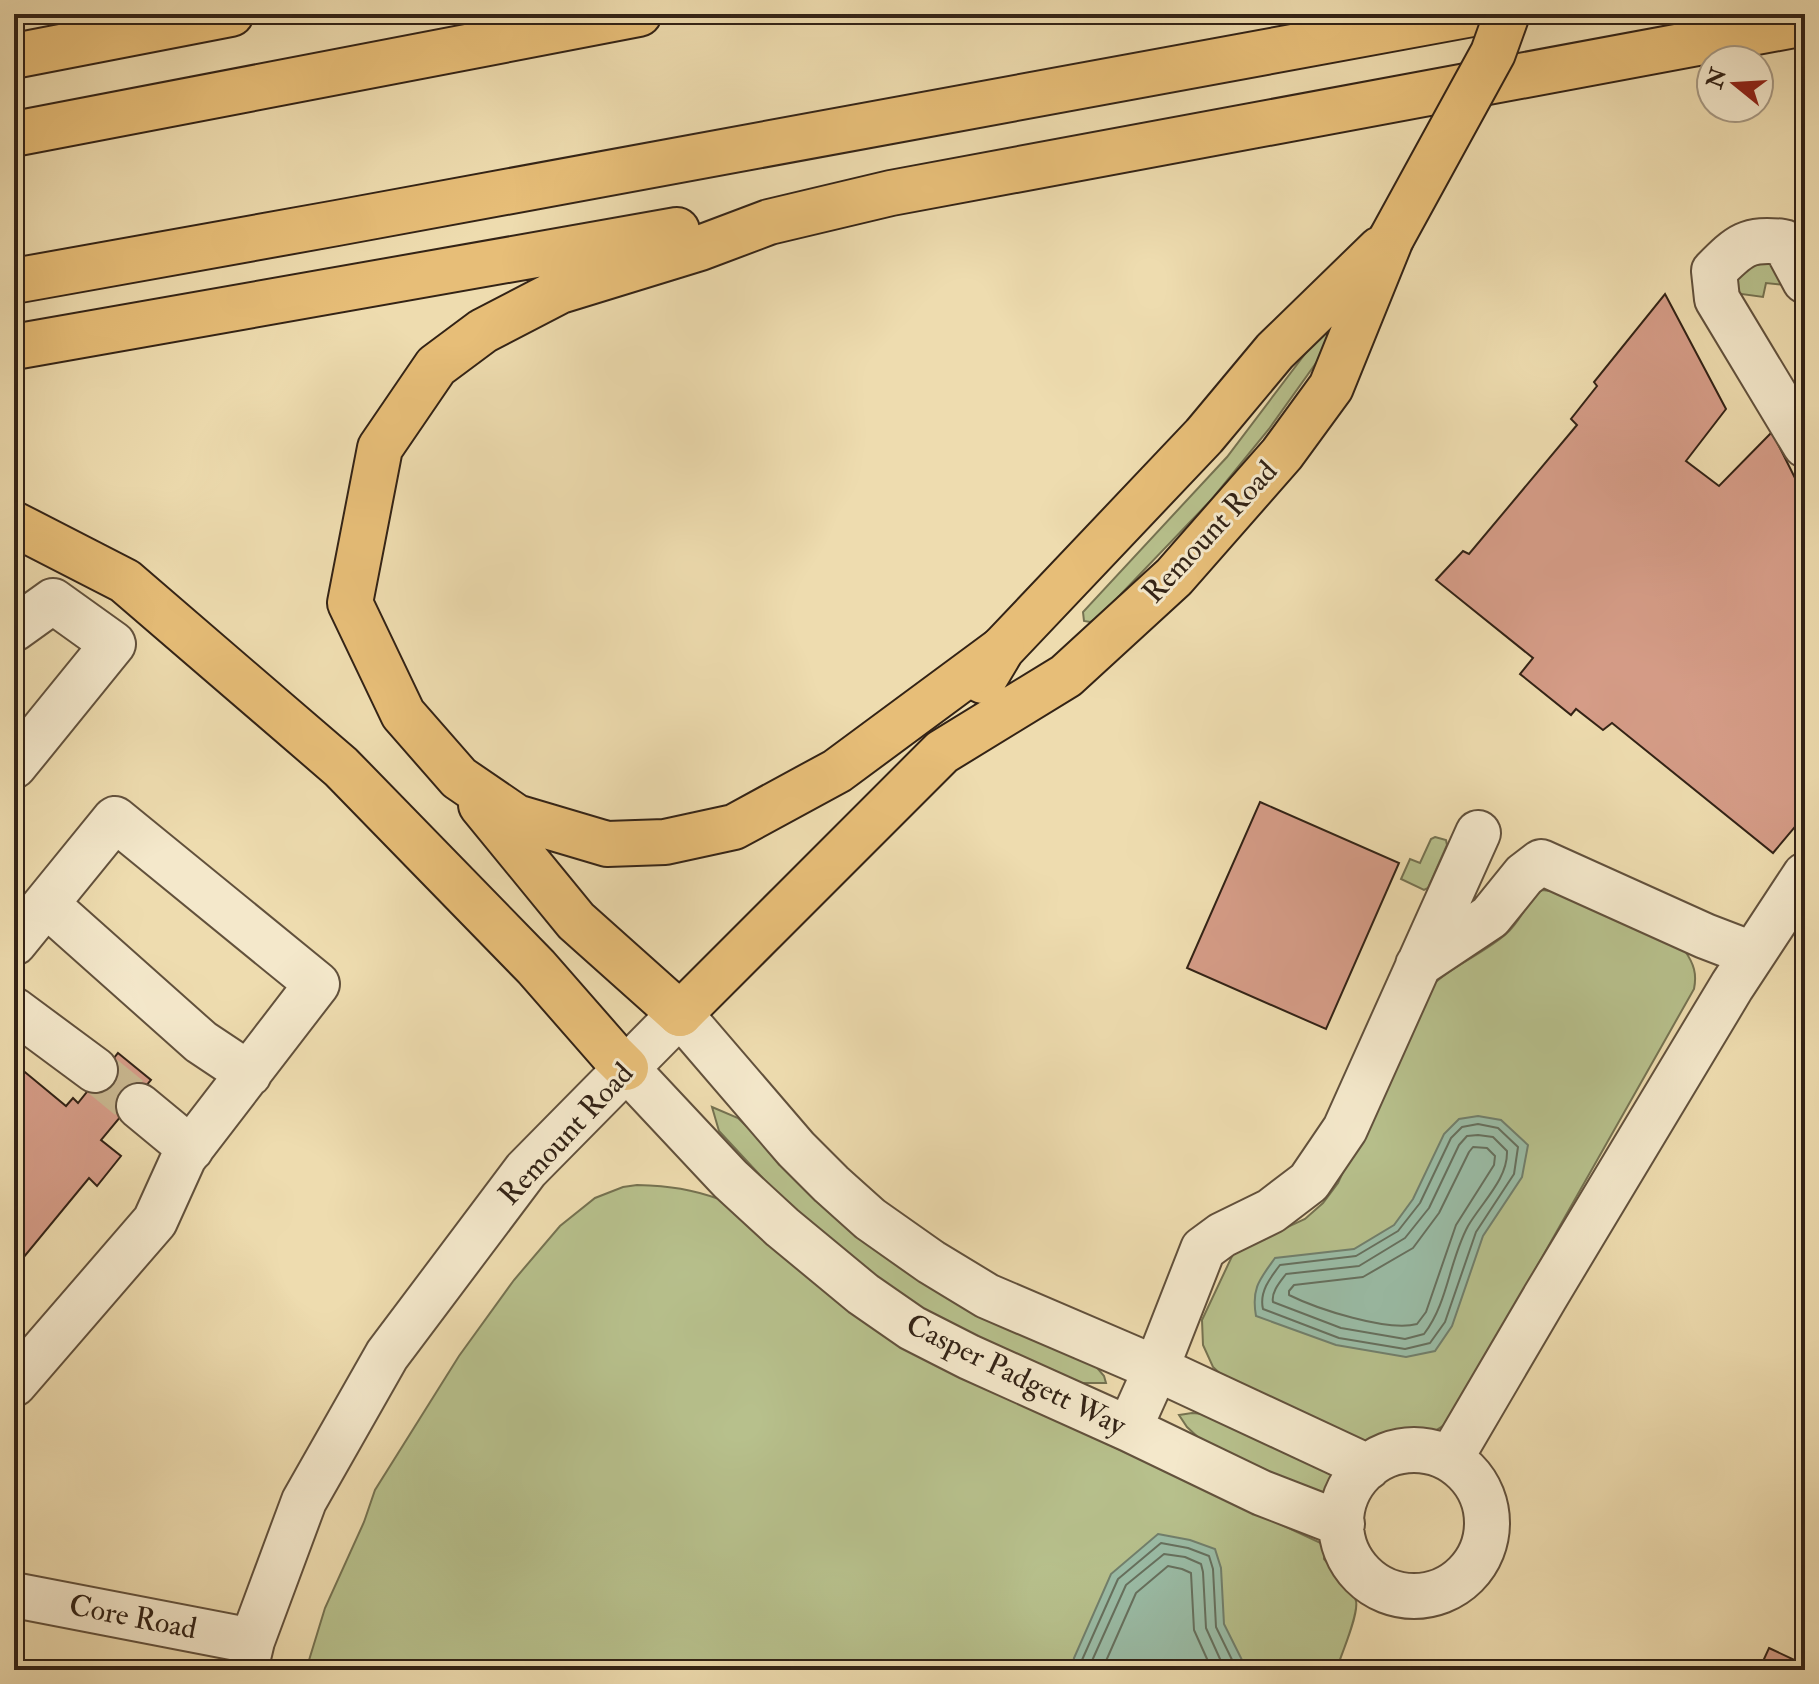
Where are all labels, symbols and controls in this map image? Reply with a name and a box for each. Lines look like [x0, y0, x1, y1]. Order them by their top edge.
north arrow [1695, 44, 1775, 124]
text: N [1700, 64, 1733, 93]
street label: Remount Road [1135, 453, 1285, 611]
street label: Remount Road [491, 1055, 641, 1213]
street label: Casper Padgett Way [900, 1306, 1133, 1445]
street label: Core Road [66, 1587, 200, 1648]

